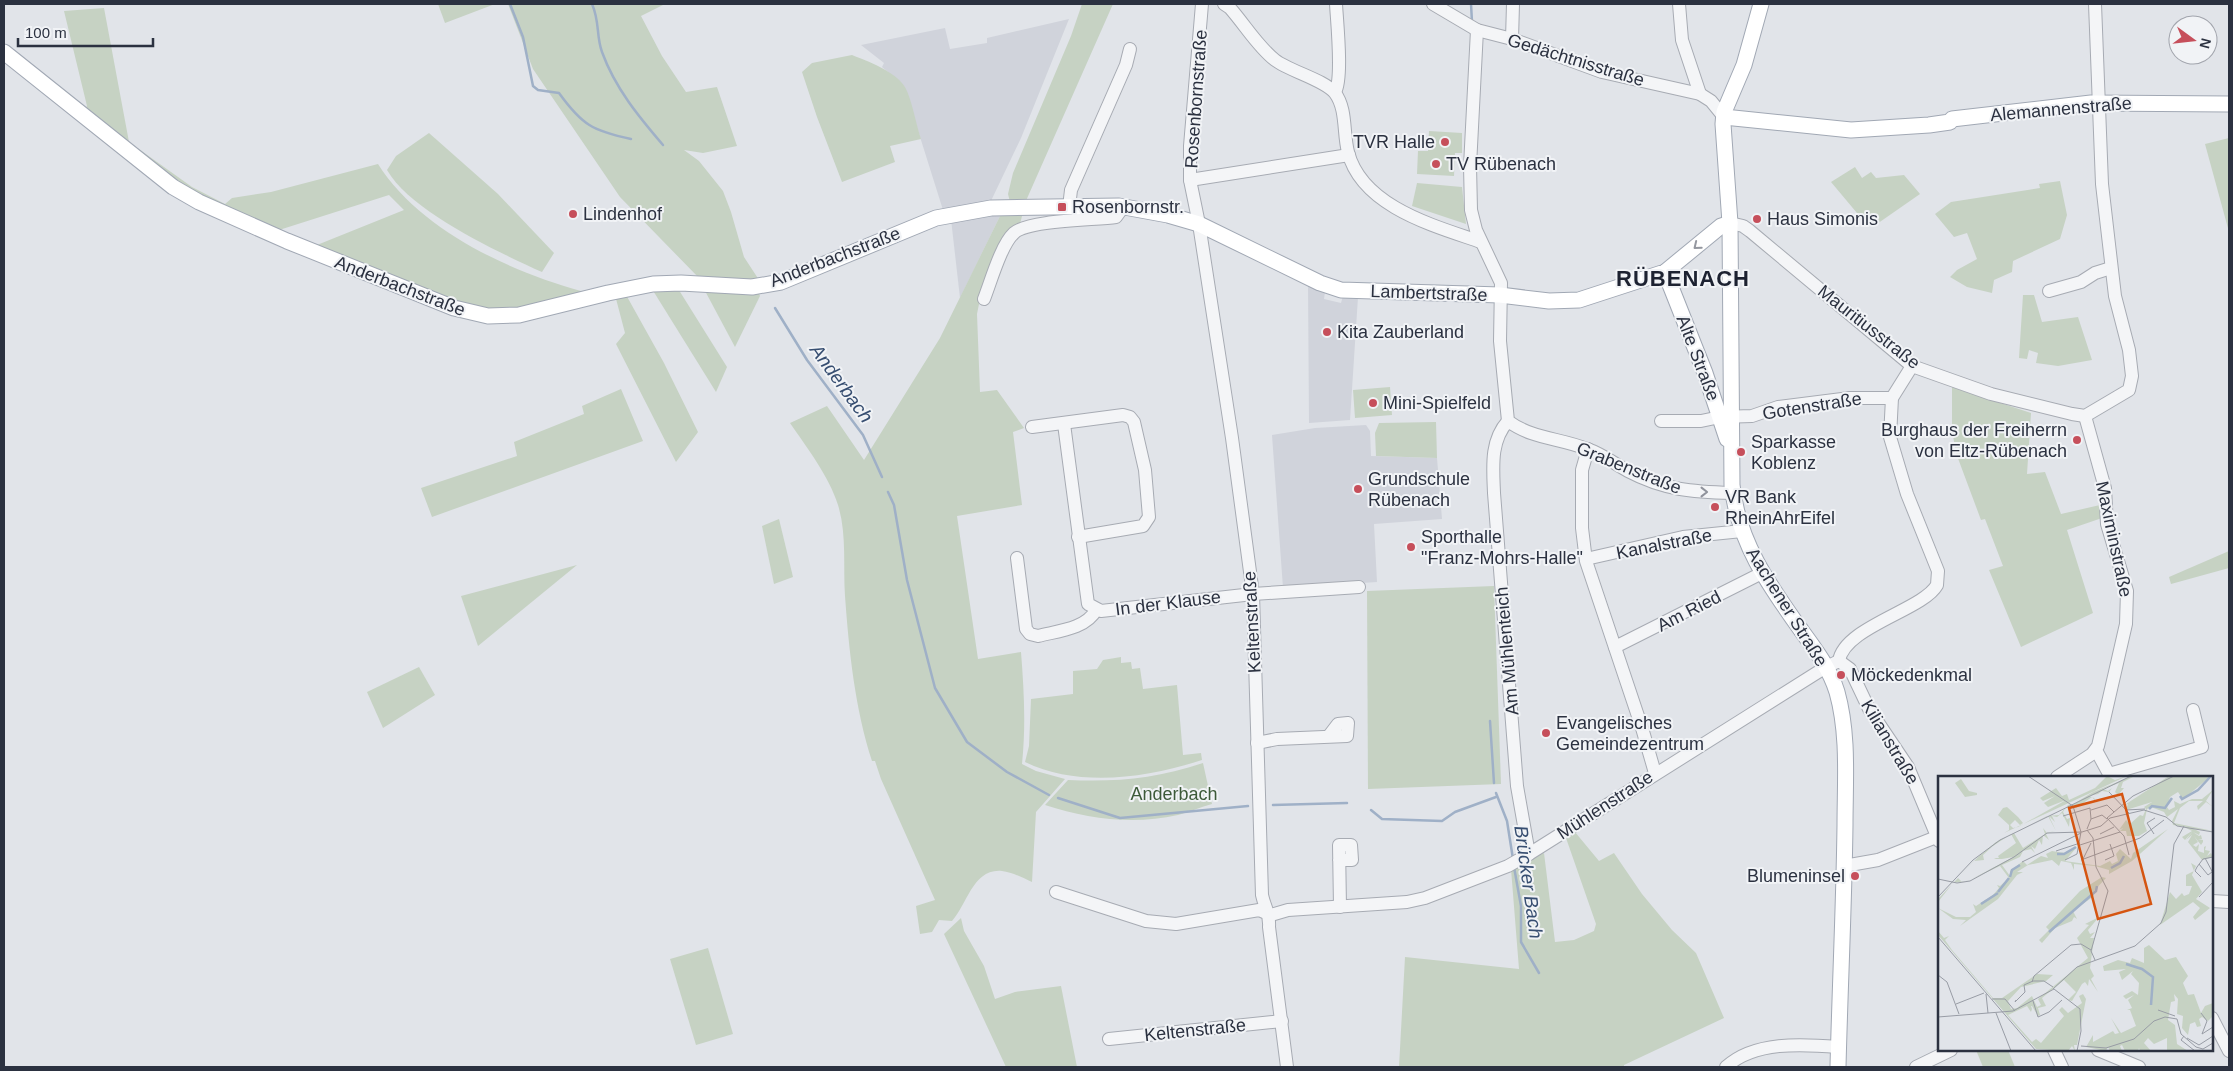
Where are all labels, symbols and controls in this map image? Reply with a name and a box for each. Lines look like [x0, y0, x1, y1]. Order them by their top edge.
scale bar [18, 15, 152, 47]
north arrow [2168, 15, 2218, 65]
text: 100 m [25, 24, 67, 41]
street label: Rosenbornstraße [1181, 29, 1211, 169]
street label: Gedächtnisstraße [1505, 30, 1647, 90]
text: N [2197, 36, 2215, 50]
street label: Alemannenstraße [1989, 93, 2133, 125]
place label: TVR Halle [1353, 132, 1435, 152]
marker: TVR Halle [1439, 136, 1451, 148]
place label: TV Rübenach [1446, 154, 1556, 174]
marker: TV Rübenach [1430, 158, 1442, 170]
place label: Rosenbornstr. [1072, 197, 1184, 217]
marker: Rosenbornstr. [1056, 201, 1068, 213]
place label: Lindenhof [583, 204, 663, 224]
marker: Lindenhof [567, 208, 579, 220]
place label: Haus Simonis [1767, 209, 1878, 229]
marker: Haus Simonis [1751, 213, 1763, 225]
street label: Anderbachstraße [767, 223, 903, 291]
one-way arrow [1694, 241, 1703, 249]
street label: Anderbachstraße [332, 252, 468, 320]
district label: RÜBENACH [1616, 266, 1750, 291]
street label: Lambertstraße [1370, 281, 1488, 305]
street label: Mauritiusstraße [1814, 281, 1924, 373]
street label: Alte Straße [1673, 312, 1723, 404]
place label: Kita Zauberland [1337, 322, 1464, 342]
marker: Kita Zauberland [1321, 326, 1333, 338]
water label: Anderbach [806, 339, 877, 427]
street label: Gotenstraße [1761, 388, 1863, 424]
place label: Mini-Spielfeld [1383, 393, 1491, 413]
marker: Mini-Spielfeld [1367, 397, 1379, 409]
place label: Burghaus der Freiherrn von Eltz-Rübenach [1881, 420, 2067, 461]
place label: Sparkasse Koblenz [1751, 432, 1836, 473]
marker: Burghaus der Freiherrn von Eltz-Rübenach [2071, 434, 2083, 446]
street label: Grabenstraße [1574, 438, 1684, 498]
marker: Sparkasse Koblenz [1735, 446, 1747, 458]
place label: Grundschule Rübenach [1368, 469, 1470, 510]
street label: Maximinstraße [2092, 479, 2136, 599]
marker: Grundschule Rübenach [1352, 483, 1364, 495]
one-way arrow [1700, 487, 1708, 497]
place label: VR Bank RheinAhrEifel [1725, 487, 1835, 528]
marker: VR Bank RheinAhrEifel [1709, 501, 1721, 513]
street label: Kanalstraße [1614, 525, 1714, 563]
place label: Sporthalle "Franz-Mohrs-Halle" [1421, 527, 1583, 568]
marker: Sporthalle "Franz-Mohrs-Halle" [1405, 541, 1417, 553]
street label: Aachener Straße [1742, 544, 1832, 670]
street label: Keltenstraße [1239, 571, 1265, 673]
street label: Am Mühlenteich [1491, 586, 1523, 716]
street label: Am Ried [1654, 586, 1724, 636]
street label: In der Klause [1114, 587, 1222, 619]
place label: Möckedenkmal [1851, 665, 1972, 685]
marker: Möckedenkmal [1835, 669, 1847, 681]
street label: Kilianstraße [1857, 696, 1923, 788]
place label: Evangelisches Gemeindezentrum [1556, 713, 1704, 754]
marker: Evangelisches Gemeindezentrum [1540, 727, 1552, 739]
street label: Mühlenstraße [1553, 767, 1657, 843]
inset map [1938, 776, 2213, 1051]
park label: Anderbach [1130, 784, 1218, 804]
water label: Brücker Bach [1510, 824, 1547, 940]
place label: Blumeninsel [1747, 866, 1845, 886]
marker: Blumeninsel [1849, 870, 1861, 882]
street label: Keltenstraße [1143, 1015, 1247, 1045]

